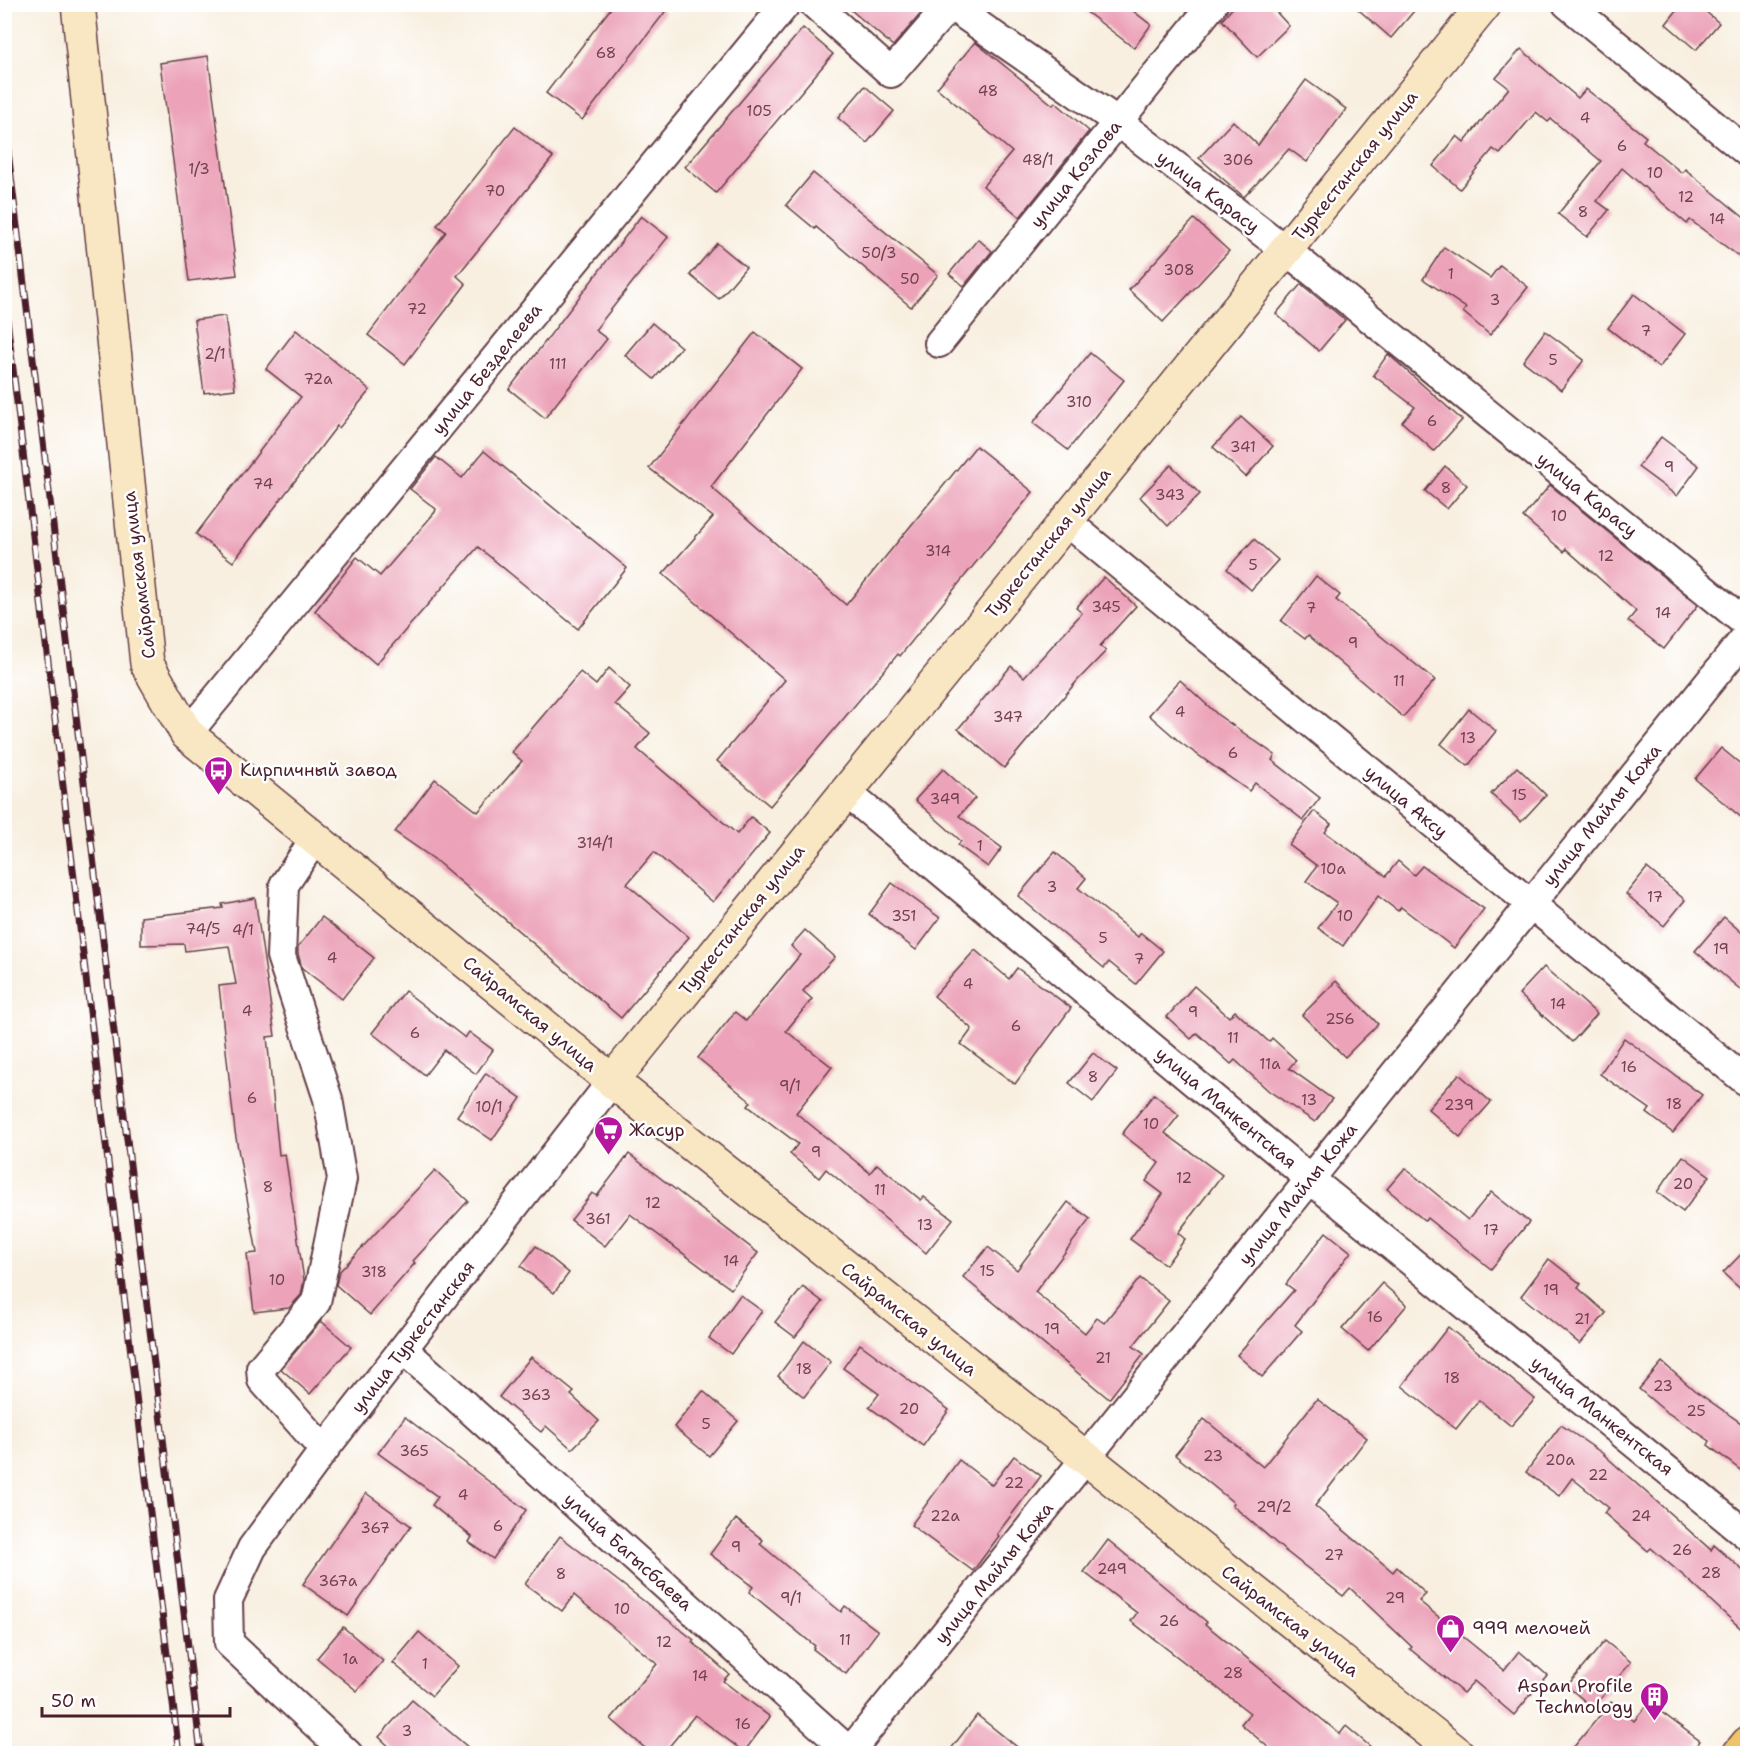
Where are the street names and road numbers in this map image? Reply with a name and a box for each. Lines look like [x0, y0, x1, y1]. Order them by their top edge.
street label: Туркестанская улица [1287, 86, 1423, 246]
street label: улица Козлова [1025, 115, 1127, 233]
street label: улица Карасу [1152, 145, 1264, 239]
street label: улица Безделеева [426, 298, 548, 440]
street label: улица Карасу [1532, 447, 1642, 543]
street label: Туркестанская улица [980, 463, 1116, 623]
street label: Сайрамская улица [117, 490, 161, 660]
street label: улица Майлы Кожа [1537, 739, 1667, 891]
street label: улица Аксу [1359, 760, 1453, 844]
street label: Туркестанская улица [674, 840, 810, 1000]
street label: Сайрамская улица [458, 951, 602, 1077]
street label: улица Манкентская [1150, 1042, 1302, 1174]
street label: улица Майлы Кожа [1233, 1118, 1363, 1270]
street label: улица Туркестанская [346, 1256, 480, 1418]
street label: Сайрамская улица [836, 1257, 982, 1381]
street label: улица Манкентская [1526, 1351, 1678, 1481]
street label: улица Багысбаева [558, 1488, 698, 1616]
street label: улица Майлы Кожа [929, 1497, 1059, 1649]
street label: Сайрамская улица [1216, 1560, 1364, 1682]

